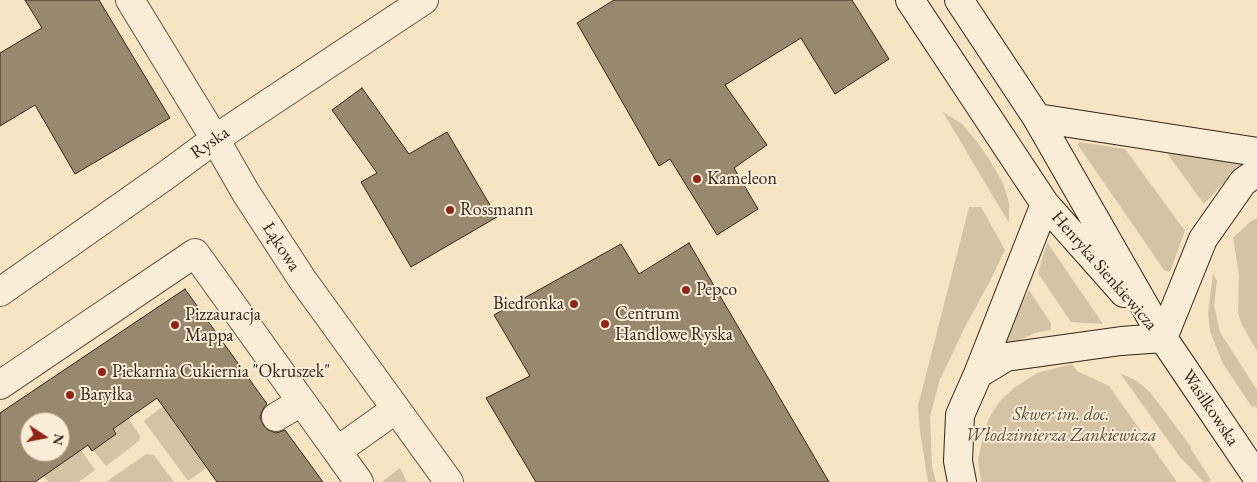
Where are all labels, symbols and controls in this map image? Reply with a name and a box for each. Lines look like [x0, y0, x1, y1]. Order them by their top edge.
street label: Ryska [187, 122, 233, 164]
place label: Kameleon [707, 168, 777, 190]
marker: Kameleon [691, 173, 703, 185]
place label: Rossmann [460, 199, 534, 221]
marker: Rossmann [444, 204, 456, 216]
street label: Henryka Sienkiewicza [1046, 207, 1162, 335]
street label: Łąkowa [257, 218, 305, 276]
place label: Pepco [696, 279, 737, 301]
marker: Pepco [680, 284, 692, 296]
place label: Biedronka [493, 293, 564, 315]
marker: Biedronka [568, 298, 580, 310]
place label: Centrum Handlowe Ryska [615, 303, 733, 346]
place label: Pizzauracja Mappa [185, 304, 261, 346]
marker: Centrum Handlowe Ryska [599, 318, 611, 330]
marker: Pizzauracja Mappa [169, 319, 181, 331]
place label: Piekarnia Cukiernia "Okruszek" [112, 361, 330, 383]
marker: Piekarnia Cukiernia "Okruszek" [96, 366, 108, 378]
street label: Wasilkowska [1177, 366, 1243, 450]
place label: Baryłka [80, 384, 132, 406]
marker: Baryłka [64, 389, 76, 401]
park label: Skwer im. doc. Włodzimierza Zankiewicza [965, 404, 1157, 446]
north arrow [20, 412, 70, 462]
text: N [49, 432, 69, 447]

